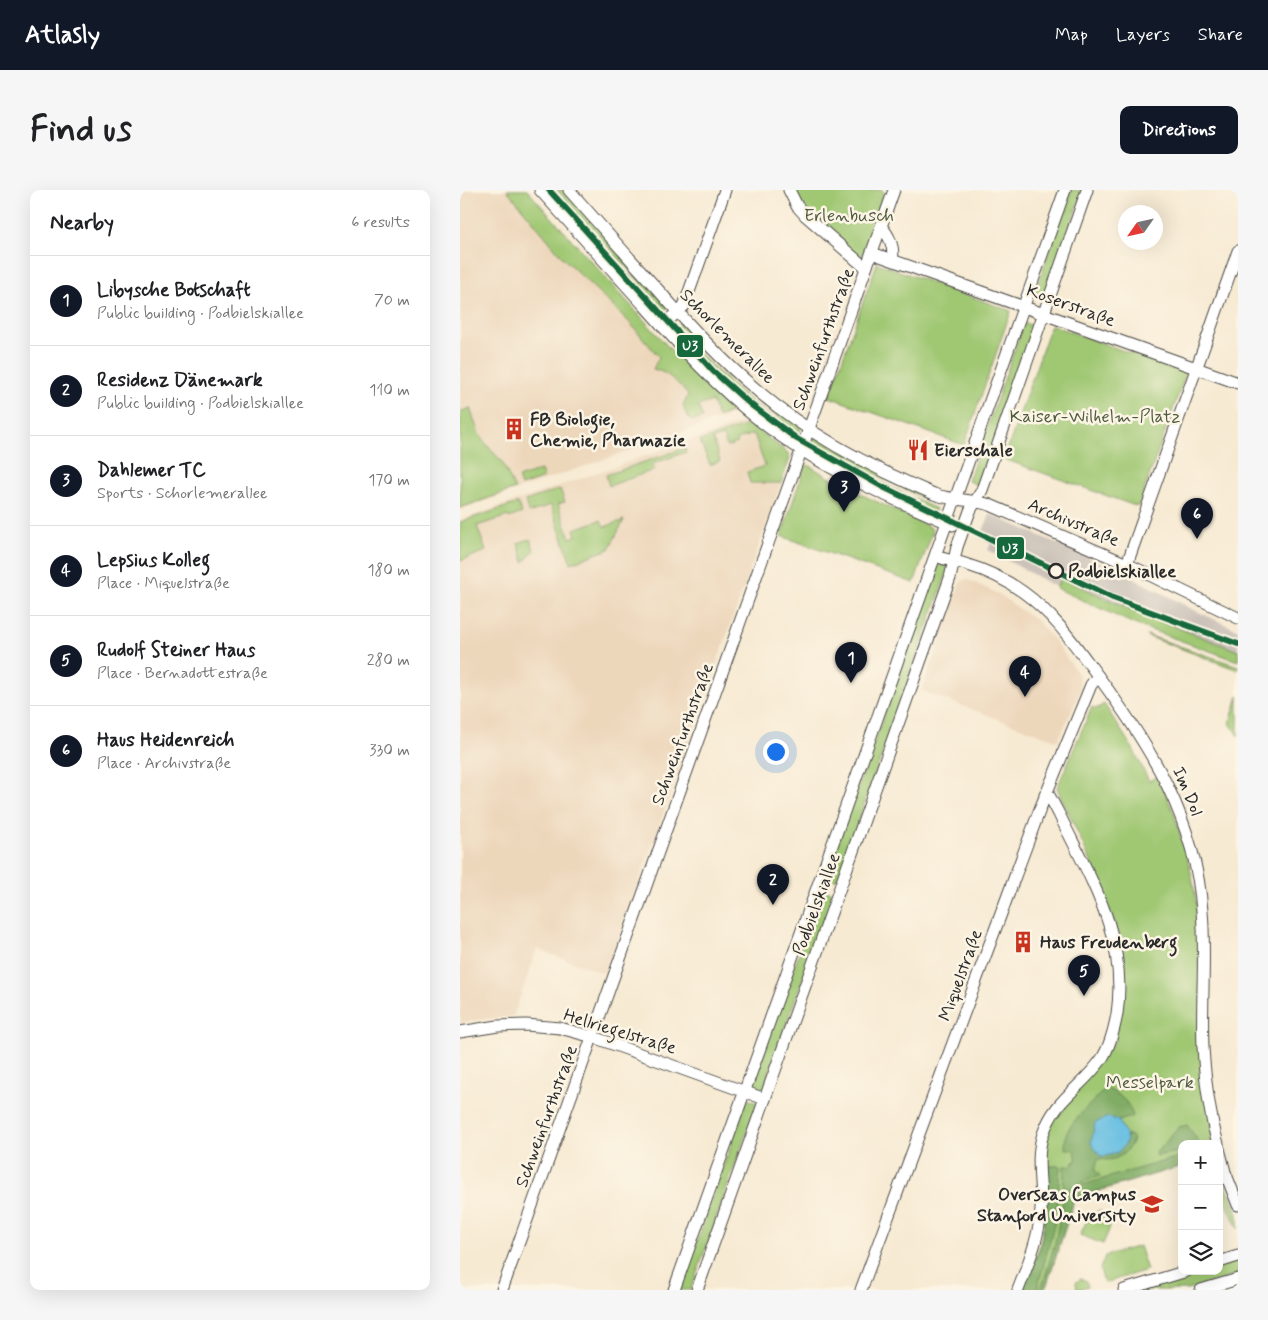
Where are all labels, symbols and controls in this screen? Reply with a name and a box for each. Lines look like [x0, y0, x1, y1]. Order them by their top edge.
text: Atlasly [25, 20, 100, 51]
text: Map [1055, 23, 1088, 47]
text: Layers [1116, 23, 1170, 47]
text: Share [1198, 23, 1243, 47]
button: Directions [1120, 106, 1238, 154]
text: Find us [30, 107, 132, 153]
park label: Erlenbusch [804, 204, 894, 228]
north arrow [1118, 205, 1163, 250]
text: Nearby [50, 209, 114, 237]
text: 6 results [351, 212, 410, 233]
street label: Schweinfurthstraße [787, 265, 861, 414]
text: Libysche Botschaft [97, 278, 251, 303]
street label: Koserstraße [1023, 279, 1119, 333]
street label: Schorlemerallee [674, 284, 780, 390]
text: 1 [62, 290, 70, 311]
text: 70 m [374, 290, 410, 311]
text: Public building · Podbielskiallee [97, 303, 304, 324]
line badge: U3 [676, 334, 704, 358]
text: U3 [682, 337, 698, 355]
text: Residenz Dänemark [97, 368, 263, 393]
text: 2 [62, 380, 70, 401]
text: 110 m [369, 380, 410, 401]
text: Public building · Podbielskiallee [97, 393, 304, 414]
park label: Kaiser-Wilhelm-Platz [1010, 405, 1181, 429]
place label: FB Biologie, Chemie, Pharmazie [530, 408, 686, 453]
building icon: FB Biologie, Chemie, Pharmazie [501, 416, 527, 442]
restaurant icon: Eierschale [905, 437, 931, 463]
place label: Eierschale [934, 439, 1013, 463]
text: Dahlemer TC [97, 458, 206, 483]
text: 3 [62, 470, 70, 491]
text: 170 m [368, 470, 410, 491]
pin: 3 [828, 471, 860, 512]
text: Sports · Schorlemerallee [97, 483, 268, 504]
street label: Archivstraße [1024, 493, 1123, 553]
pin: 6 [1181, 498, 1213, 539]
line badge: U3 [996, 536, 1025, 560]
text: U3 [1002, 540, 1018, 558]
text: Lepsius Kolleg [97, 548, 210, 573]
text: 4 [61, 560, 71, 581]
text: 180 m [367, 560, 410, 581]
place label: Podbielskiallee [1068, 560, 1176, 584]
marker: Podbielskiallee [1048, 563, 1064, 579]
text: Place · Miquelstraße [97, 573, 230, 594]
text: Rudolf Steiner Haus [97, 638, 255, 663]
pin: 1 [835, 642, 867, 683]
text: 5 [61, 650, 71, 671]
text: 280 m [367, 650, 410, 671]
pin: 4 [1009, 656, 1041, 697]
street label: Schweinfurthstraße [646, 660, 720, 809]
text: Place · Bernadottestraße [97, 663, 268, 684]
text: Haus Heidenreich [97, 728, 234, 753]
your location [763, 739, 789, 765]
text: 6 [62, 740, 70, 761]
text: 330 m [369, 740, 410, 761]
text: Place · Archivstraße [97, 753, 231, 774]
street label: Im Dol [1166, 763, 1208, 820]
street label: Podbielskiallee [787, 849, 847, 959]
pin: 2 [757, 864, 789, 905]
street label: Miquelstraße [933, 926, 989, 1025]
building icon: Haus Freudenberg [1010, 929, 1036, 955]
place label: Haus Freudenberg [1040, 931, 1177, 957]
pin: 5 [1068, 955, 1100, 996]
street label: Hellriegelstraße [560, 1003, 679, 1062]
street label: Schweinfurthstraße [510, 1042, 584, 1191]
park label: Messelpark [1106, 1071, 1194, 1095]
map controls [1178, 1140, 1223, 1275]
button: + [1178, 1140, 1223, 1185]
place label: Overseas Campus Stanford University [977, 1183, 1136, 1230]
button: − [1178, 1185, 1223, 1230]
school or university icon: Overseas Campus Stanford University [1139, 1191, 1165, 1217]
button: layers [1178, 1230, 1223, 1275]

